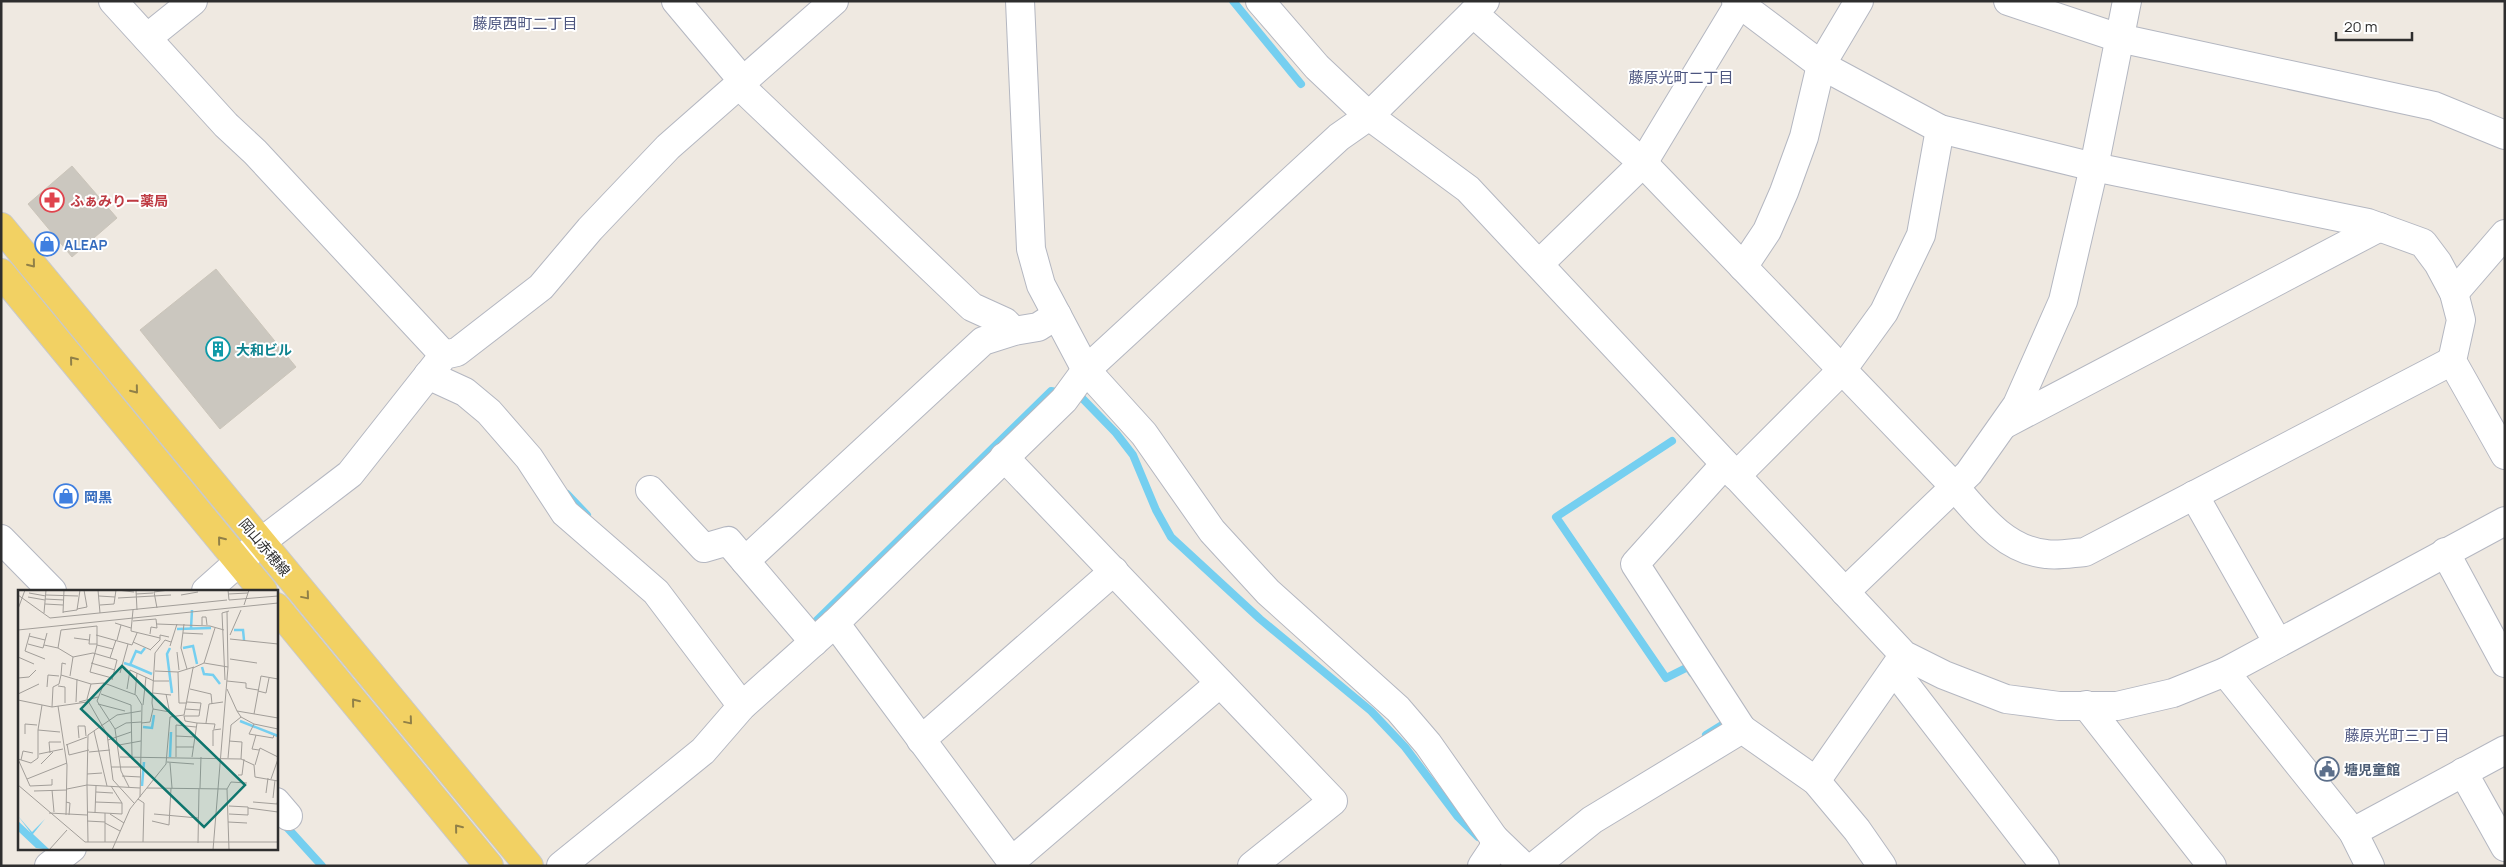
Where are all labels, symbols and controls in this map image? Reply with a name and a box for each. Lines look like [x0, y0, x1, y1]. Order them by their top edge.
scale bar [2336, 10, 2412, 42]
district label: 藤原西町二丁目 [472, 13, 578, 34]
text: 20 m [2344, 16, 2377, 37]
district label: 藤原光町二丁目 [1628, 67, 1734, 88]
pharmacy icon: ふぁみりー薬局 [39, 187, 65, 213]
place label: ふぁみりー薬局 [70, 191, 168, 210]
shop icon: ALEAP [34, 231, 60, 257]
place label: ALEAP [64, 235, 107, 254]
one-way arrow [27, 258, 35, 267]
building icon: 大和ビル [205, 336, 231, 362]
place label: 大和ビル [236, 340, 292, 359]
one-way arrow [71, 357, 79, 366]
one-way arrow [130, 384, 139, 393]
shop icon: 岡黒 [53, 483, 79, 509]
place label: 岡黒 [84, 487, 112, 506]
street label: 岡山赤穂線 [235, 514, 295, 580]
one-way arrow [218, 536, 227, 545]
inset map [18, 590, 278, 850]
one-way arrow [300, 590, 308, 599]
one-way arrow [351, 699, 360, 708]
one-way arrow [404, 715, 412, 724]
district label: 藤原光町三丁目 [2344, 725, 2450, 746]
public building icon: 塘児童館 [2314, 756, 2340, 782]
place label: 塘児童館 [2344, 760, 2400, 779]
one-way arrow [455, 825, 463, 834]

